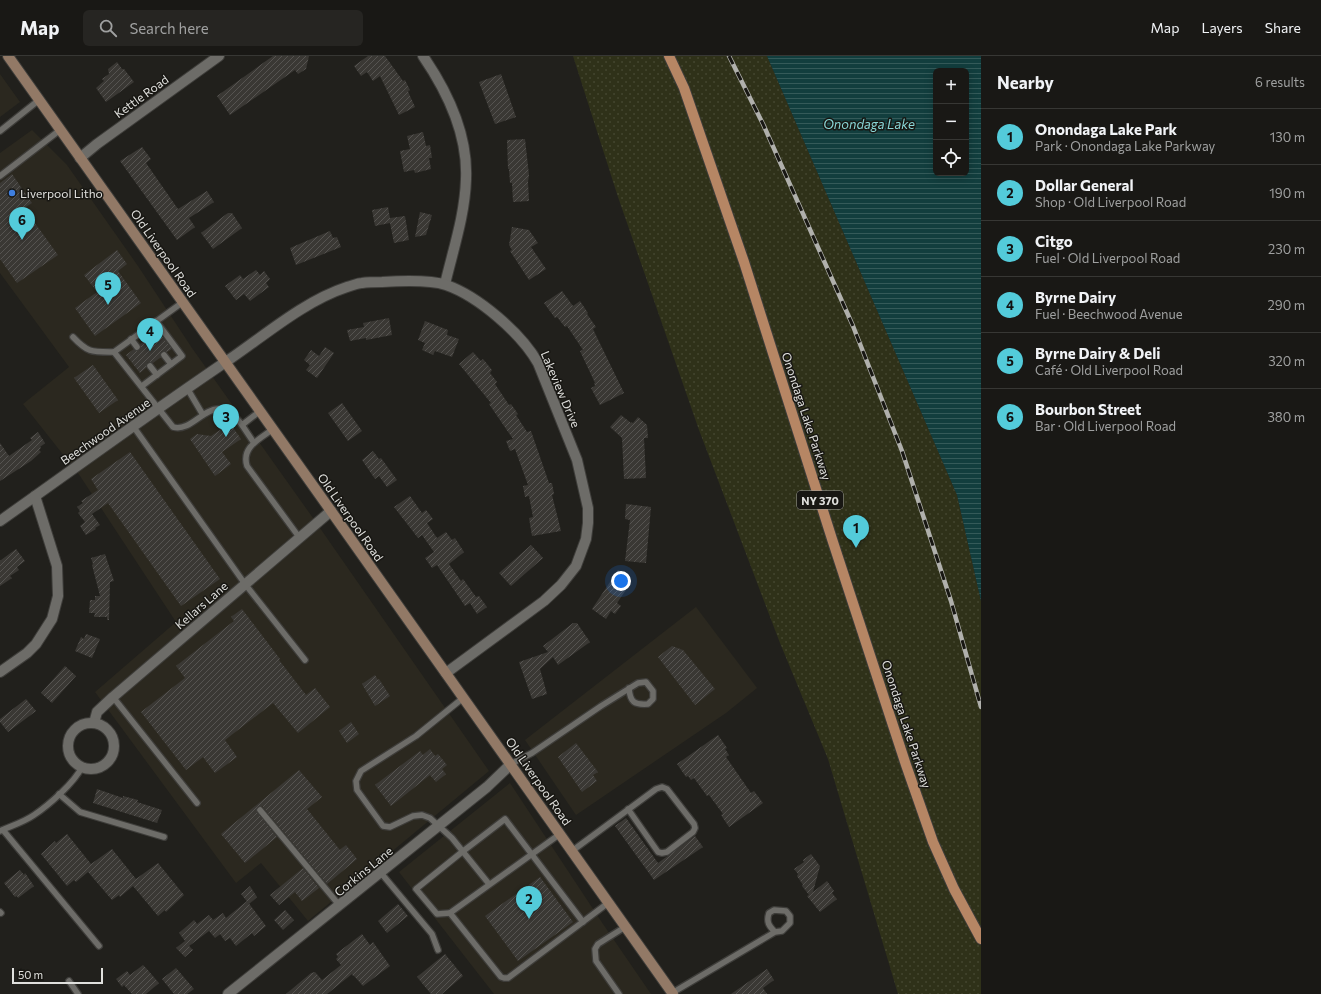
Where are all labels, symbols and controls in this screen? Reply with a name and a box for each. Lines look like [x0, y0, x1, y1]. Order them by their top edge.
search box [83, 10, 363, 46]
text: Map [20, 16, 59, 39]
icon: search [97, 17, 119, 39]
text: Search here [129, 19, 209, 37]
text: Map [1151, 19, 1179, 36]
text: Layers [1201, 19, 1243, 36]
text: Share [1265, 19, 1301, 36]
map controls [933, 68, 969, 176]
button: + [933, 68, 969, 104]
street label: Kettle Road [111, 72, 171, 120]
text: Nearby [997, 72, 1054, 93]
text: 6 results [1255, 74, 1305, 90]
button: − [933, 104, 969, 140]
water label: Onondaga Lake [823, 116, 915, 132]
text: Onondaga Lake Park [1035, 120, 1177, 138]
text: 1 [1007, 129, 1013, 145]
text: 130 m [1270, 129, 1305, 145]
text: Park · Onondaga Lake Parkway [1035, 138, 1215, 154]
button: locate [933, 140, 969, 176]
text: Dollar General [1035, 176, 1134, 194]
text: 2 [1006, 185, 1014, 201]
text: 190 m [1269, 185, 1305, 201]
place label: Liverpool Litho [20, 186, 103, 200]
marker: Liverpool Litho [7, 188, 17, 198]
text: Shop · Old Liverpool Road [1035, 194, 1186, 210]
street label: Old Liverpool Road [128, 206, 200, 300]
pin: 6 [9, 207, 35, 240]
text: Citgo [1035, 232, 1073, 250]
text: 3 [1006, 241, 1014, 257]
text: 230 m [1268, 241, 1305, 257]
text: Fuel · Old Liverpool Road [1035, 250, 1180, 266]
pin: 5 [95, 272, 121, 305]
text: Byrne Dairy [1035, 288, 1116, 306]
text: 4 [1006, 297, 1014, 313]
text: 290 m [1268, 297, 1305, 313]
text: Fuel · Beechwood Avenue [1035, 306, 1183, 322]
pin: 4 [137, 318, 163, 351]
text: Byrne Dairy & Deli [1035, 344, 1160, 362]
street label: Lakeview Drive [539, 349, 583, 429]
street label: Onondaga Lake Parkway [780, 350, 834, 482]
text: 5 [1006, 353, 1014, 369]
text: 320 m [1268, 353, 1305, 369]
text: Café · Old Liverpool Road [1035, 362, 1183, 378]
street label: Beechwood Avenue [58, 395, 152, 467]
text: Bourbon Street [1035, 400, 1141, 418]
pin: 3 [213, 404, 239, 437]
text: 6 [1006, 409, 1014, 425]
text: 380 m [1267, 409, 1305, 425]
text: Bar · Old Liverpool Road [1035, 418, 1176, 434]
street label: Old Liverpool Road [315, 470, 387, 564]
road number: NY 370 [797, 491, 843, 509]
pin: 1 [843, 515, 869, 548]
your location [611, 571, 631, 591]
street label: Kellars Lane [172, 578, 230, 632]
street label: Onondaga Lake Parkway [880, 658, 934, 790]
street label: Old Liverpool Road [503, 734, 575, 828]
street label: Corkins Lane [331, 843, 395, 899]
pin: 2 [516, 886, 542, 919]
scale bar [12, 966, 103, 985]
text: 50 m [18, 968, 43, 981]

